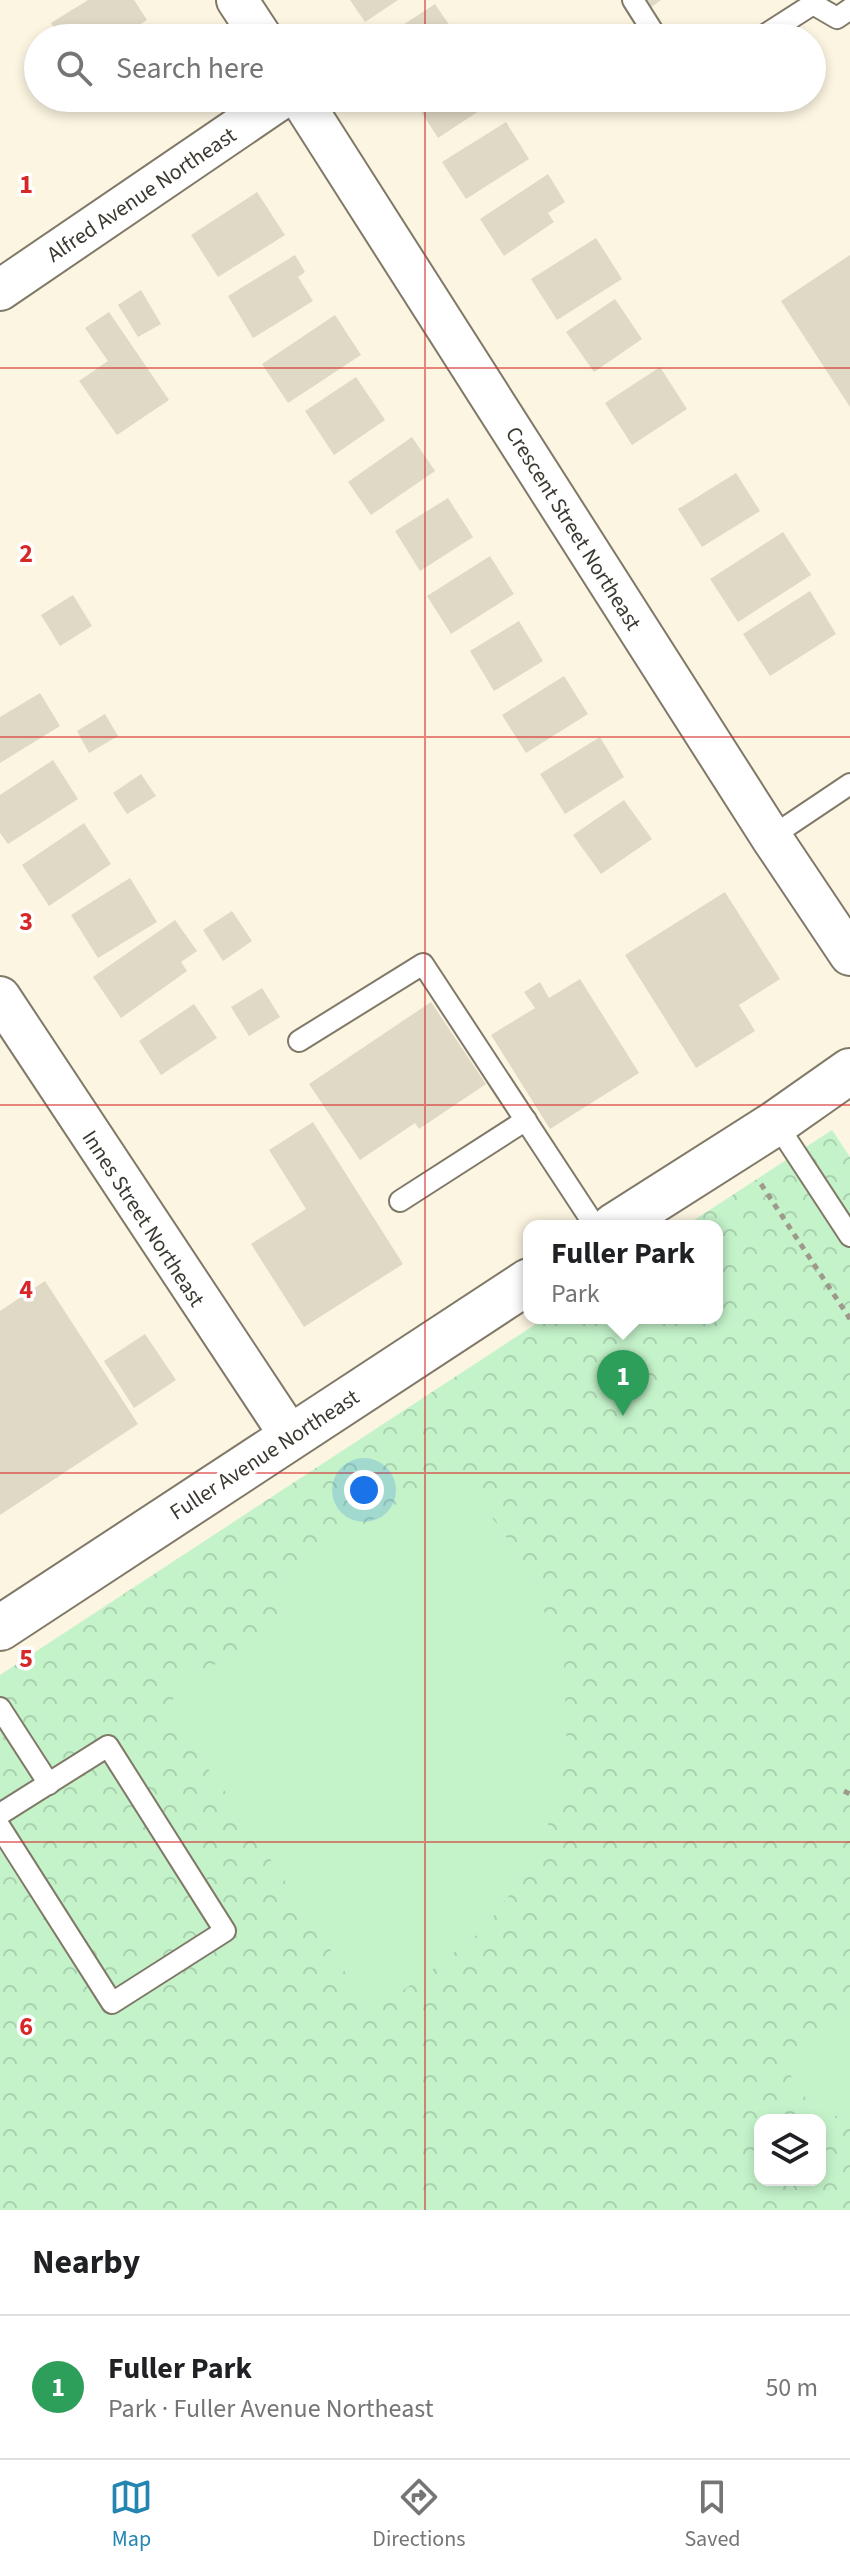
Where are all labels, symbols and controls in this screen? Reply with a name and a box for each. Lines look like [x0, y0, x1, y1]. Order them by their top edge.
search box [24, 24, 826, 112]
icon: search [52, 46, 96, 90]
text: Search here [116, 47, 264, 90]
street label: Alfred Avenue Northeast [40, 119, 243, 270]
text: 1 [19, 166, 33, 203]
street label: Crescent Street Northeast [497, 420, 649, 637]
text: 2 [19, 535, 33, 572]
text: 3 [19, 903, 33, 940]
street label: Innes Street Northeast [74, 1124, 213, 1314]
popup [523, 1220, 723, 1324]
text: Fuller Park [551, 1232, 695, 1275]
text: 4 [19, 1271, 33, 1308]
text: Park [551, 1275, 600, 1312]
pin: 1 [597, 1350, 649, 1416]
street label: Fuller Avenue Northeast [164, 1381, 366, 1528]
your location [344, 1470, 384, 1510]
text: 5 [19, 1640, 33, 1677]
text: 6 [19, 2008, 33, 2045]
map controls [754, 2114, 826, 2186]
button: layers [754, 2114, 826, 2186]
text: Nearby [32, 2238, 140, 2287]
text: Fuller Park [108, 2347, 252, 2390]
text: 1 [51, 2369, 65, 2406]
text: 50 m [765, 2369, 818, 2406]
text: Park · Fuller Avenue Northeast [108, 2390, 433, 2427]
tab: Map [109, 2475, 153, 2555]
tab: Directions [372, 2475, 465, 2555]
tab: Saved [684, 2475, 741, 2555]

